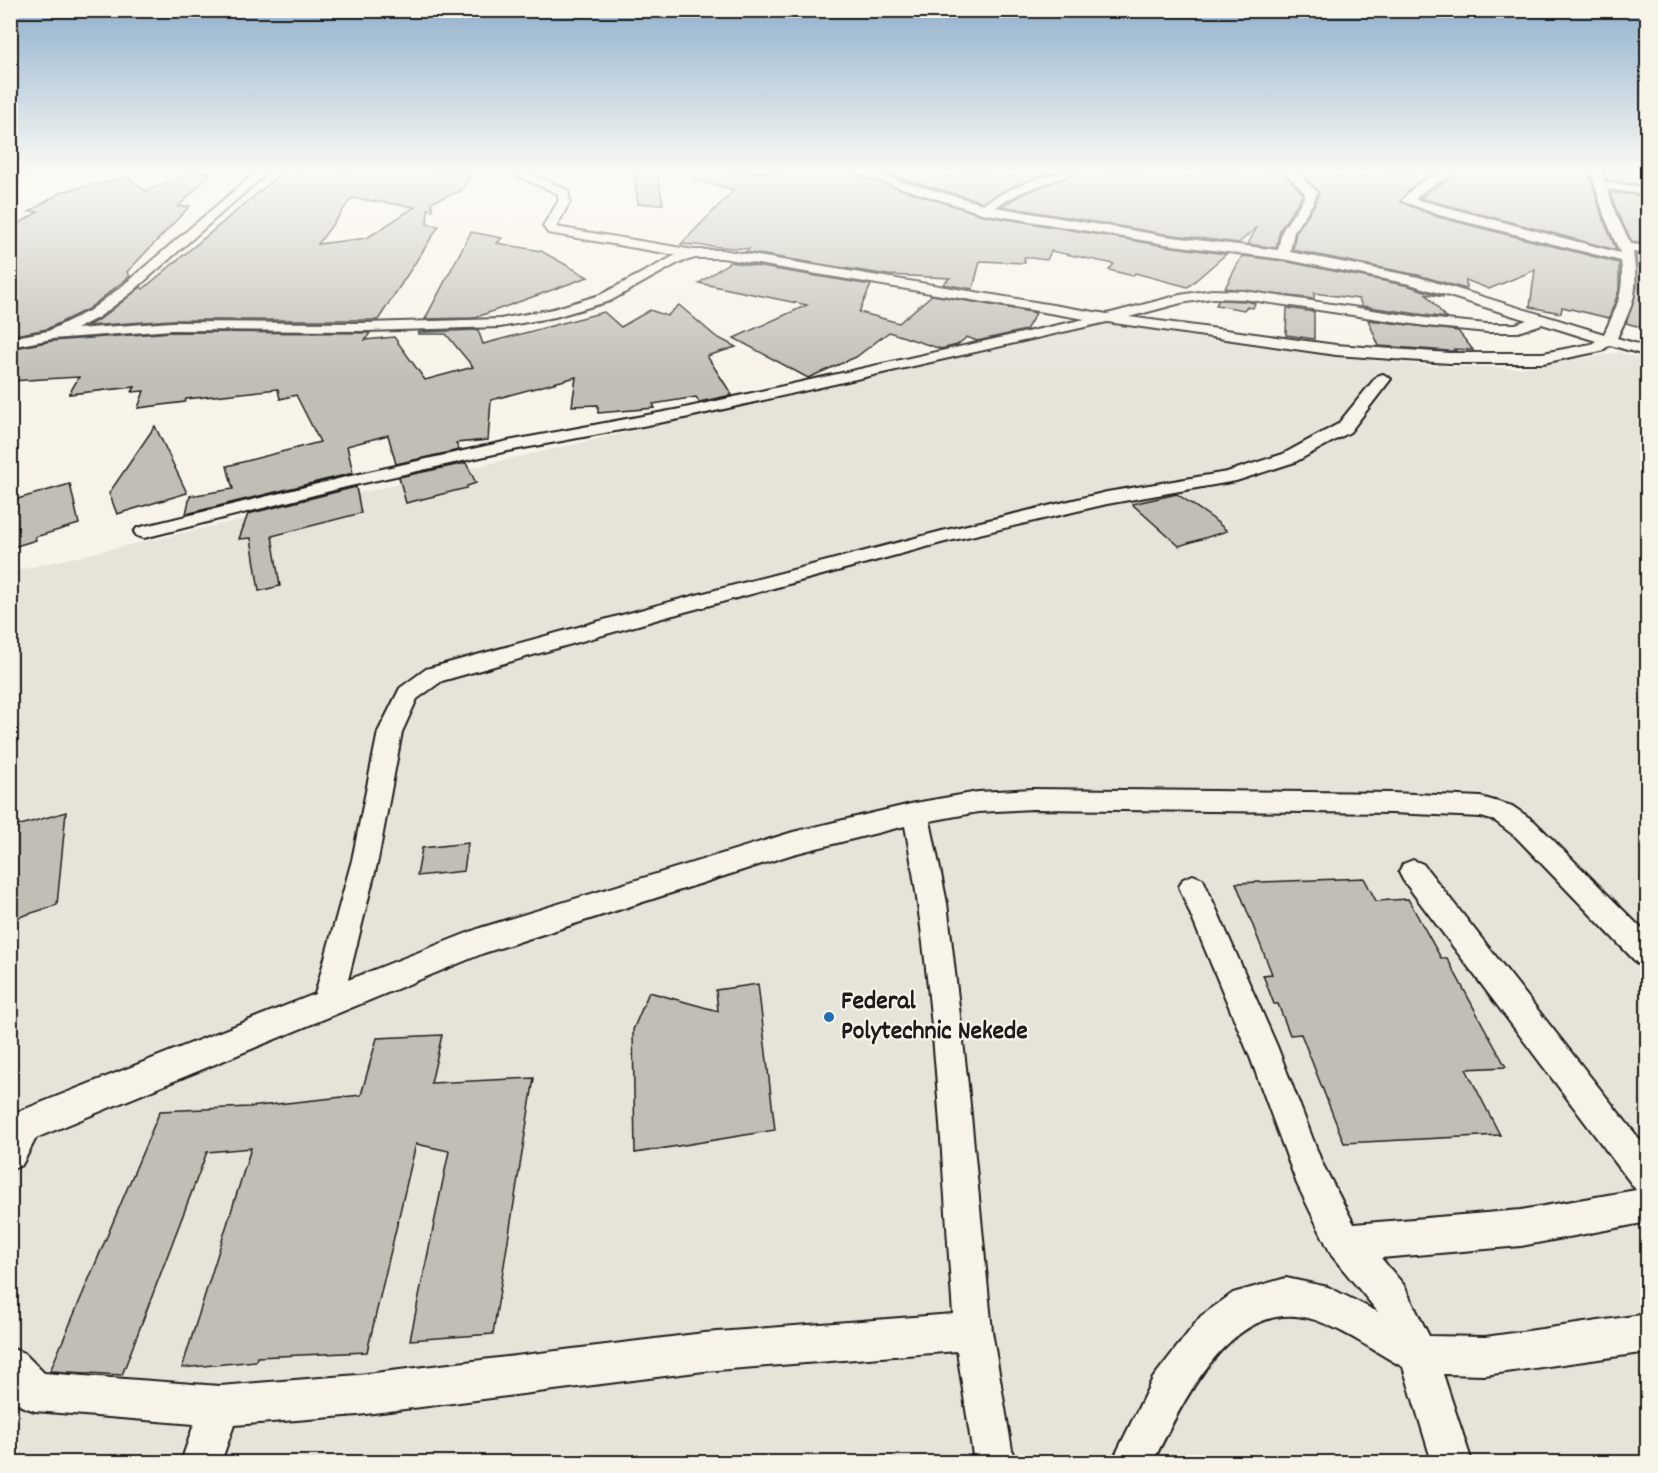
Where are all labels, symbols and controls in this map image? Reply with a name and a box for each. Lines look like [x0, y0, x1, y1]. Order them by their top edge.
place label: Federal Polytechnic Nekede [841, 984, 1028, 1051]
marker: Federal Polytechnic Nekede [822, 1010, 836, 1024]

